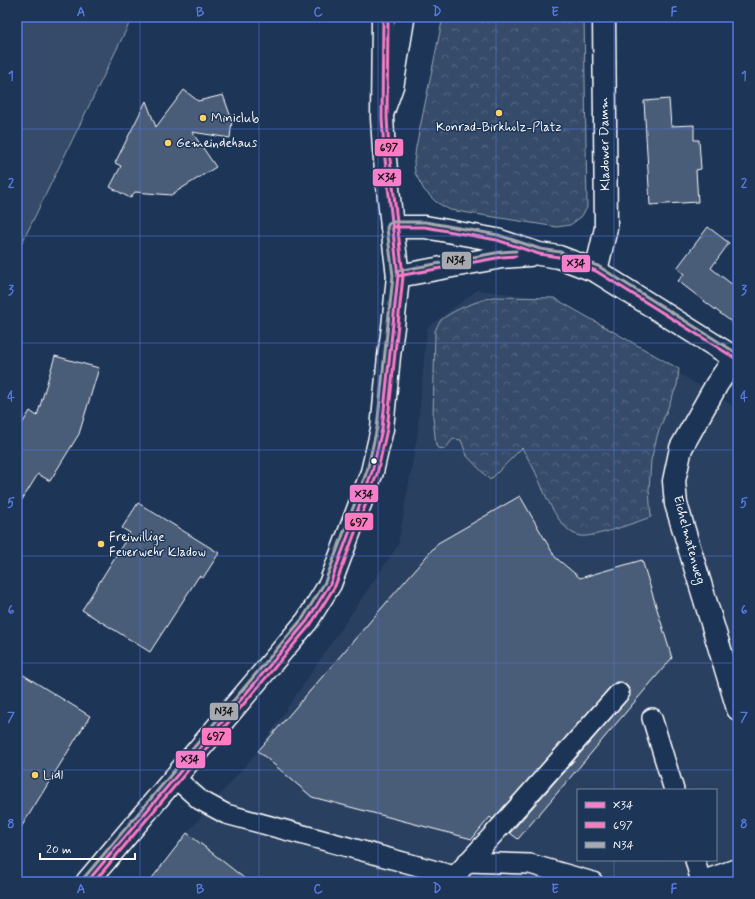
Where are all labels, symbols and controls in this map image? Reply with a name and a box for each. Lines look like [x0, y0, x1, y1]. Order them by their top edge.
text: A [77, 4, 85, 21]
text: B [196, 4, 205, 21]
text: C [313, 4, 323, 21]
text: D [433, 4, 442, 21]
text: E [551, 4, 559, 21]
text: F [671, 4, 678, 21]
text: 1 [8, 68, 14, 85]
text: 1 [741, 68, 747, 85]
street label: Kladower Damm [596, 97, 614, 191]
marker: Konrad-Birkholz-Platz [494, 108, 504, 118]
place label: Miniclub [211, 110, 259, 127]
marker: Miniclub [198, 113, 208, 123]
place label: Konrad-Birkholz-Platz [436, 119, 563, 136]
place label: Gemeindehaus [176, 135, 257, 152]
marker: Gemeindehaus [163, 138, 173, 148]
line badge: 697 [374, 138, 404, 157]
text: 697 [380, 141, 399, 155]
line badge: X34 [372, 168, 402, 187]
text: X34 [378, 171, 397, 185]
text: 2 [8, 175, 15, 192]
text: 2 [741, 175, 748, 192]
line badge: N34 [441, 251, 472, 270]
text: N34 [447, 254, 466, 268]
line badge: X34 [561, 254, 591, 273]
text: X34 [567, 257, 586, 271]
text: 3 [8, 282, 14, 299]
text: 3 [741, 282, 747, 299]
text: 4 [7, 389, 15, 406]
text: 4 [740, 389, 748, 406]
unlabelled marker [369, 456, 379, 466]
line badge: X34 [349, 484, 379, 503]
text: X34 [355, 488, 374, 502]
street label: Eichelmatenweg [668, 494, 709, 587]
text: 5 [7, 495, 15, 512]
text: 5 [740, 495, 748, 512]
line badge: 697 [344, 512, 374, 531]
text: 697 [350, 516, 369, 530]
place label: Freiwillige Feuerwehr Kladow [109, 529, 206, 561]
marker: Freiwillige Feuerwehr Kladow [96, 539, 106, 549]
text: 6 [8, 602, 15, 619]
text: 6 [741, 602, 748, 619]
line badge: N34 [209, 702, 239, 721]
text: N34 [215, 705, 234, 719]
text: 7 [7, 709, 15, 726]
text: 7 [740, 709, 748, 726]
line badge: 697 [201, 727, 232, 746]
text: 697 [207, 730, 226, 744]
line badge: X34 [175, 750, 206, 769]
text: X34 [181, 753, 200, 767]
place label: Lidl [43, 767, 63, 784]
marker: Lidl [30, 770, 40, 780]
legend [577, 789, 717, 861]
text: X34 [613, 798, 633, 814]
text: 8 [7, 816, 15, 833]
text: 8 [740, 816, 748, 833]
text: 697 [613, 818, 633, 834]
scale bar [40, 835, 135, 861]
text: N34 [613, 838, 634, 854]
text: 20 m [46, 842, 72, 858]
text: A [77, 881, 85, 898]
text: B [196, 881, 205, 898]
text: C [313, 881, 323, 898]
text: D [433, 881, 442, 898]
text: E [551, 881, 559, 898]
text: F [671, 881, 678, 898]

